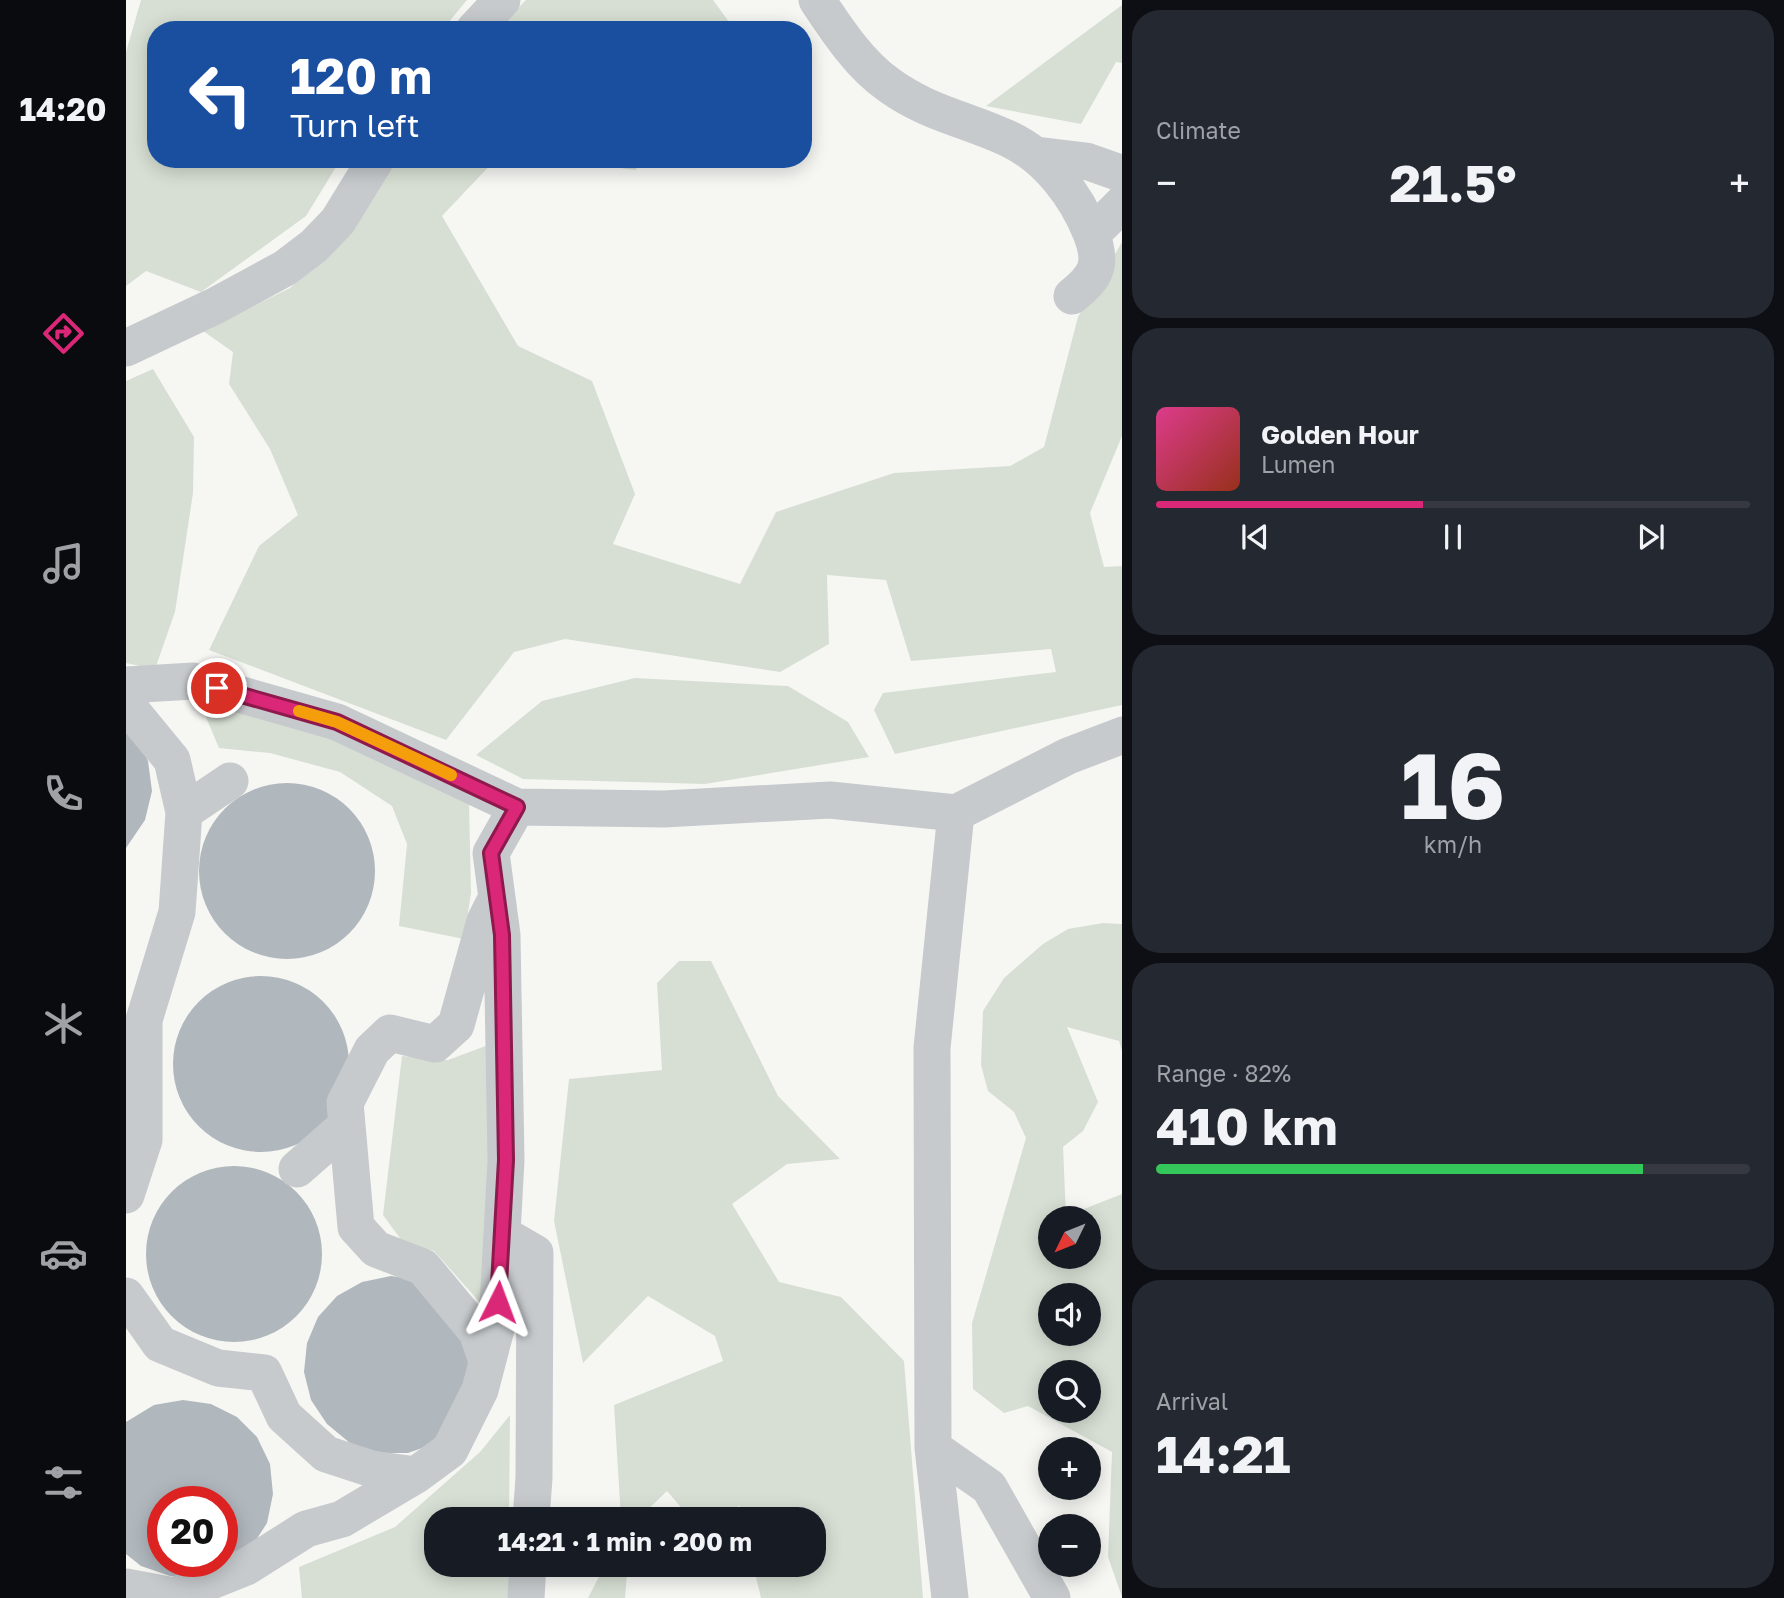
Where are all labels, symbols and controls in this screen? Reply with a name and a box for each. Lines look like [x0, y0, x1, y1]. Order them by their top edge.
text: 120 m [290, 46, 432, 105]
icon: left [175, 49, 266, 140]
text: 14:20 [19, 90, 107, 128]
text: Turn left [290, 106, 419, 144]
text: Climate [1156, 116, 1241, 144]
text: 21.5° [1389, 151, 1517, 213]
text: − [1156, 160, 1177, 205]
text: + [1729, 160, 1750, 205]
icon: directions [39, 309, 88, 358]
text: Golden Hour [1261, 419, 1419, 450]
text: Lumen [1261, 450, 1335, 478]
icon: previous [1236, 518, 1274, 556]
icon: pause [1434, 518, 1472, 556]
icon: next [1632, 518, 1670, 556]
icon: music [39, 539, 88, 588]
pin [187, 658, 247, 718]
icon: arrive [198, 669, 236, 707]
text: 16 [1401, 730, 1505, 839]
icon: phone [39, 769, 88, 818]
text: km/h [1424, 830, 1482, 858]
icon: climate [39, 999, 88, 1048]
text: Range · 82% [1156, 1059, 1291, 1087]
text: 410 km [1156, 1094, 1338, 1156]
north arrow [1038, 1206, 1101, 1269]
map controls [1038, 1206, 1101, 1577]
icon: car [39, 1229, 88, 1278]
position arrow [461, 1265, 535, 1339]
button: sound [1038, 1283, 1101, 1346]
button: search [1038, 1360, 1101, 1423]
text: Arrival [1156, 1387, 1228, 1415]
text: 14:21 [1156, 1422, 1290, 1484]
button: + [1038, 1437, 1101, 1500]
icon: filters [39, 1458, 88, 1507]
speed limit sign: 20 [147, 1486, 238, 1577]
button: − [1038, 1514, 1101, 1577]
text: 14:21 · 1 min · 200 m [498, 1526, 752, 1557]

